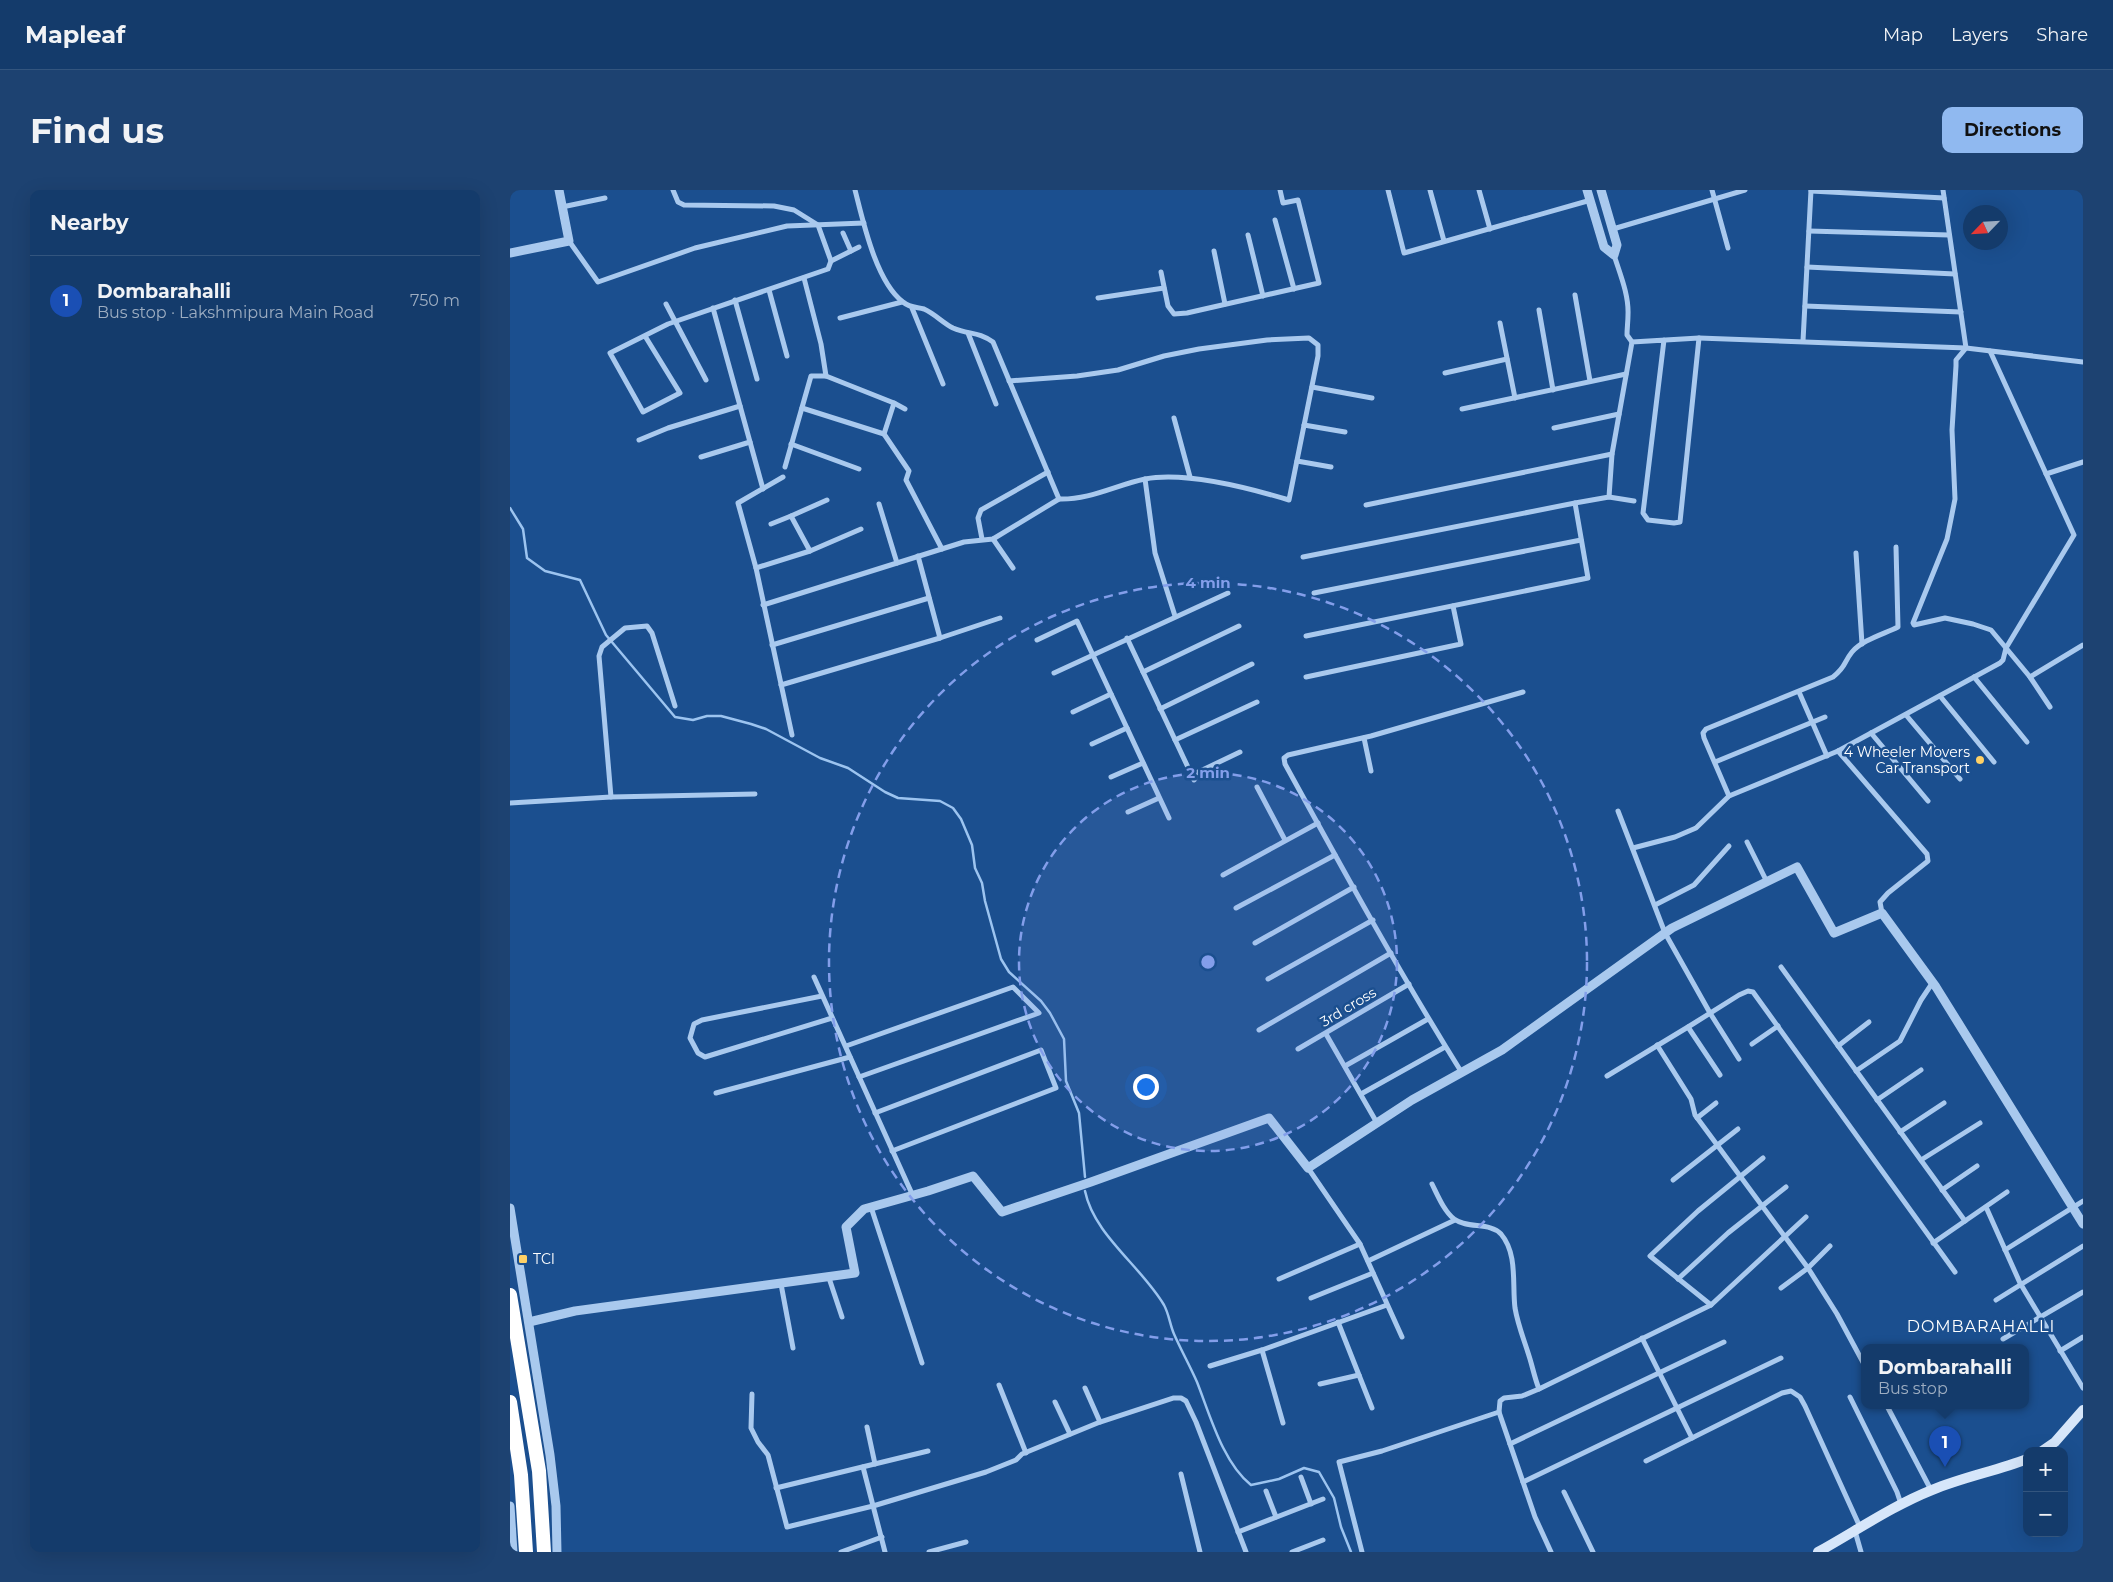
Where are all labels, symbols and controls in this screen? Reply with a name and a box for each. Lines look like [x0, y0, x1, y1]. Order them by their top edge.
text: Mapleaf [25, 20, 125, 49]
text: Map [1883, 24, 1923, 46]
text: Layers [1951, 24, 2008, 46]
text: Share [2036, 24, 2088, 46]
button: Directions [1942, 107, 2083, 153]
text: Find us [30, 109, 164, 152]
north arrow [1963, 205, 2008, 250]
text: Nearby [50, 210, 129, 235]
text: Dombarahalli [97, 280, 231, 303]
text: 1 [63, 291, 69, 310]
text: 750 m [410, 291, 460, 310]
text: Bus stop · Lakshmipura Main Road [97, 303, 374, 322]
text: 4 min [1185, 573, 1231, 592]
place label: 4 Wheeler Movers Car Transport [1844, 743, 1970, 777]
marker: 4 Wheeler Movers Car Transport [1974, 754, 1986, 766]
text: 2 min [1186, 763, 1230, 782]
centre of rings [1199, 953, 1217, 971]
street label: 3rd cross [1317, 983, 1379, 1031]
your location [1133, 1074, 1159, 1100]
place label: TCI [533, 1250, 555, 1268]
marker: TCI [517, 1253, 529, 1265]
district label: DOMBARAHALLI [1907, 1317, 2055, 1336]
popup [1861, 1344, 2029, 1409]
text: Dombarahalli [1878, 1356, 2012, 1379]
text: Bus stop [1878, 1379, 1948, 1398]
pin: 1 [1929, 1426, 1961, 1467]
map controls [2023, 1447, 2068, 1537]
button: + [2023, 1447, 2068, 1492]
button: − [2023, 1492, 2068, 1537]

